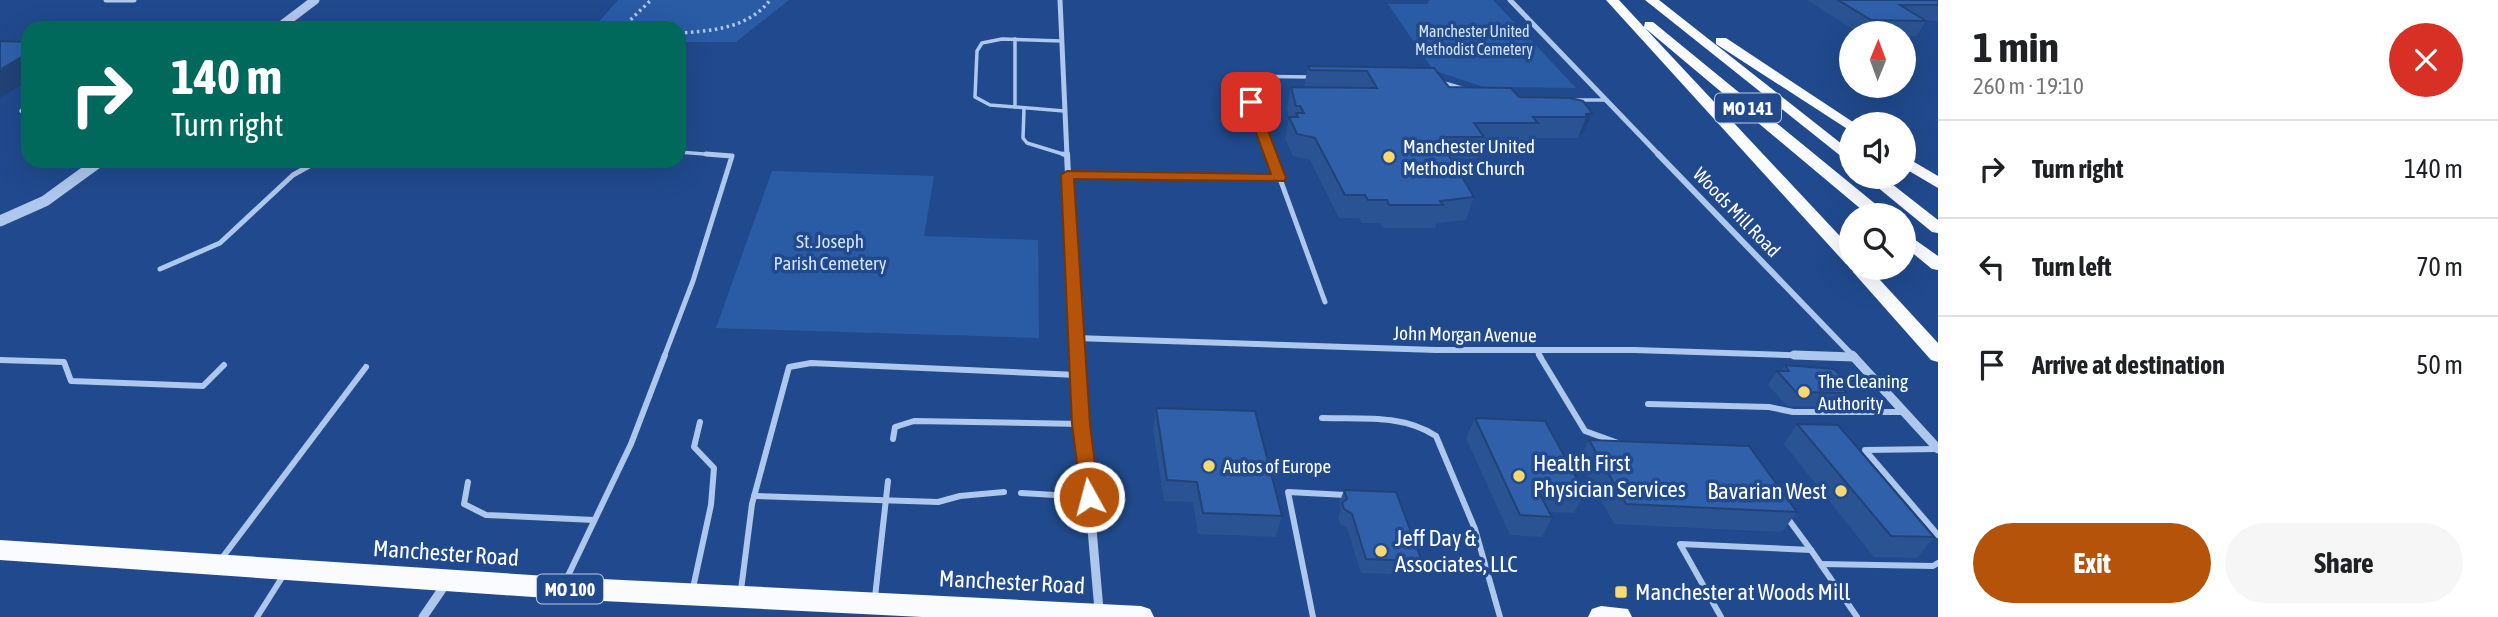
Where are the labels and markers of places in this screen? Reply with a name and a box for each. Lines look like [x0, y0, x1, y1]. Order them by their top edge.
pin [1221, 72, 1281, 132]
place label: Manchester United Methodist Church [1403, 135, 1535, 179]
marker: Manchester United Methodist Church [1381, 149, 1397, 165]
place label: The Cleaning Authority [1818, 370, 1909, 414]
marker: The Cleaning Authority [1796, 384, 1812, 400]
place label: Health First Physician Services [1533, 450, 1686, 502]
place label: Autos of Europe [1223, 455, 1331, 477]
marker: Autos of Europe [1201, 458, 1217, 474]
marker: Health First Physician Services [1511, 468, 1527, 484]
place label: Bavarian West [1707, 478, 1827, 504]
marker: Bavarian West [1833, 483, 1849, 499]
place label: Jeff Day & Associates, LLC [1395, 525, 1518, 577]
marker: Jeff Day & Associates, LLC [1373, 543, 1389, 559]
place label: Manchester at Woods Mill [1635, 579, 1850, 605]
marker: Manchester at Woods Mill [1613, 584, 1629, 600]

